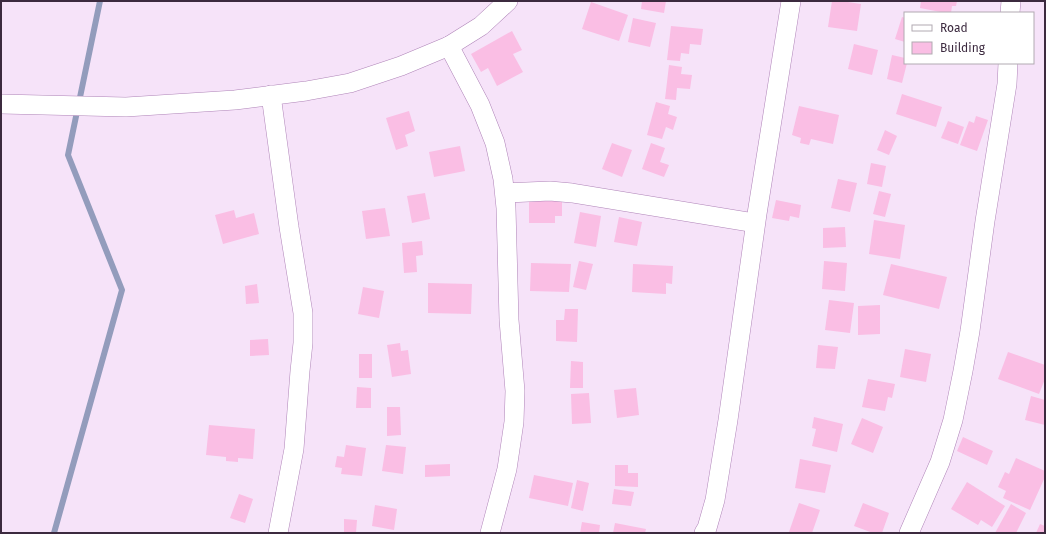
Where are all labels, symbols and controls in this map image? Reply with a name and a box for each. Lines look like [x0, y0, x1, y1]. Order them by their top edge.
legend [904, 12, 1034, 64]
text: Road [940, 21, 968, 35]
text: Building [940, 41, 986, 55]

